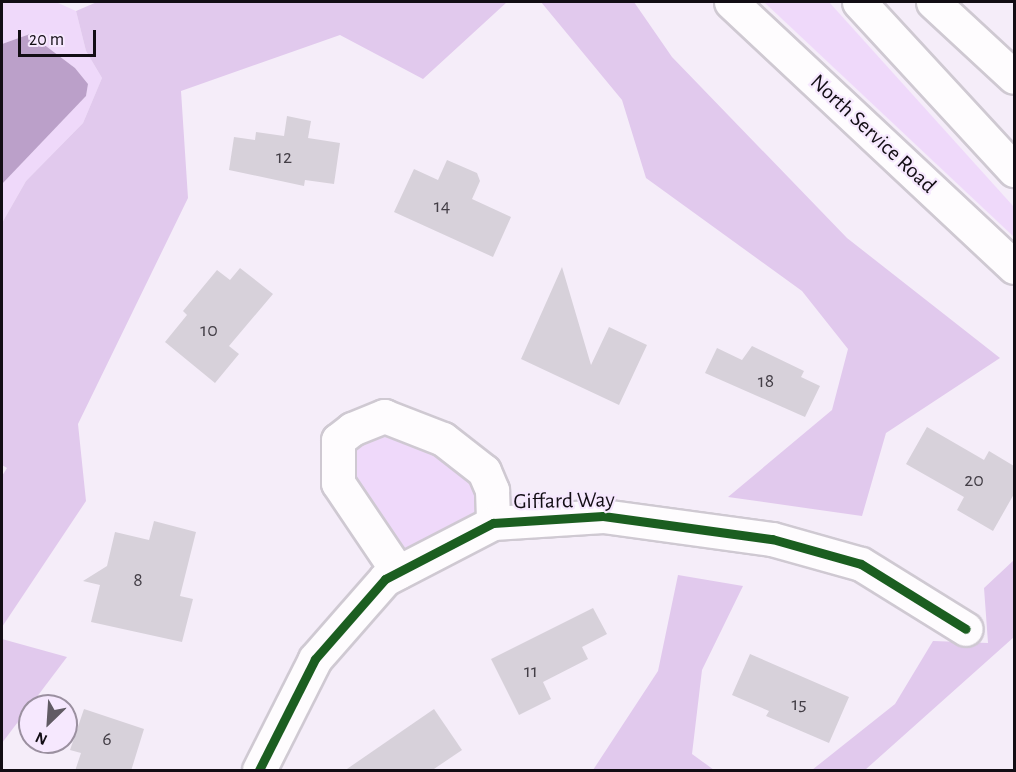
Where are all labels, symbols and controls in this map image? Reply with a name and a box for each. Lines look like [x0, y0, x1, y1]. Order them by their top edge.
scale bar [21, 18, 99, 56]
text: 20 m [29, 31, 64, 49]
street label: North Service Road [805, 69, 941, 199]
house number: 12 [276, 145, 292, 169]
house number: 14 [434, 194, 450, 218]
house number: 10 [200, 318, 218, 342]
house number: 18 [758, 369, 774, 393]
house number: 20 [964, 468, 984, 492]
street label: Giffard Way [513, 487, 615, 515]
house number: 8 [133, 568, 143, 592]
house number: 11 [524, 659, 538, 683]
house number: 15 [791, 692, 807, 716]
north arrow [18, 694, 78, 754]
house number: 6 [102, 727, 112, 751]
text: N [33, 729, 50, 748]

